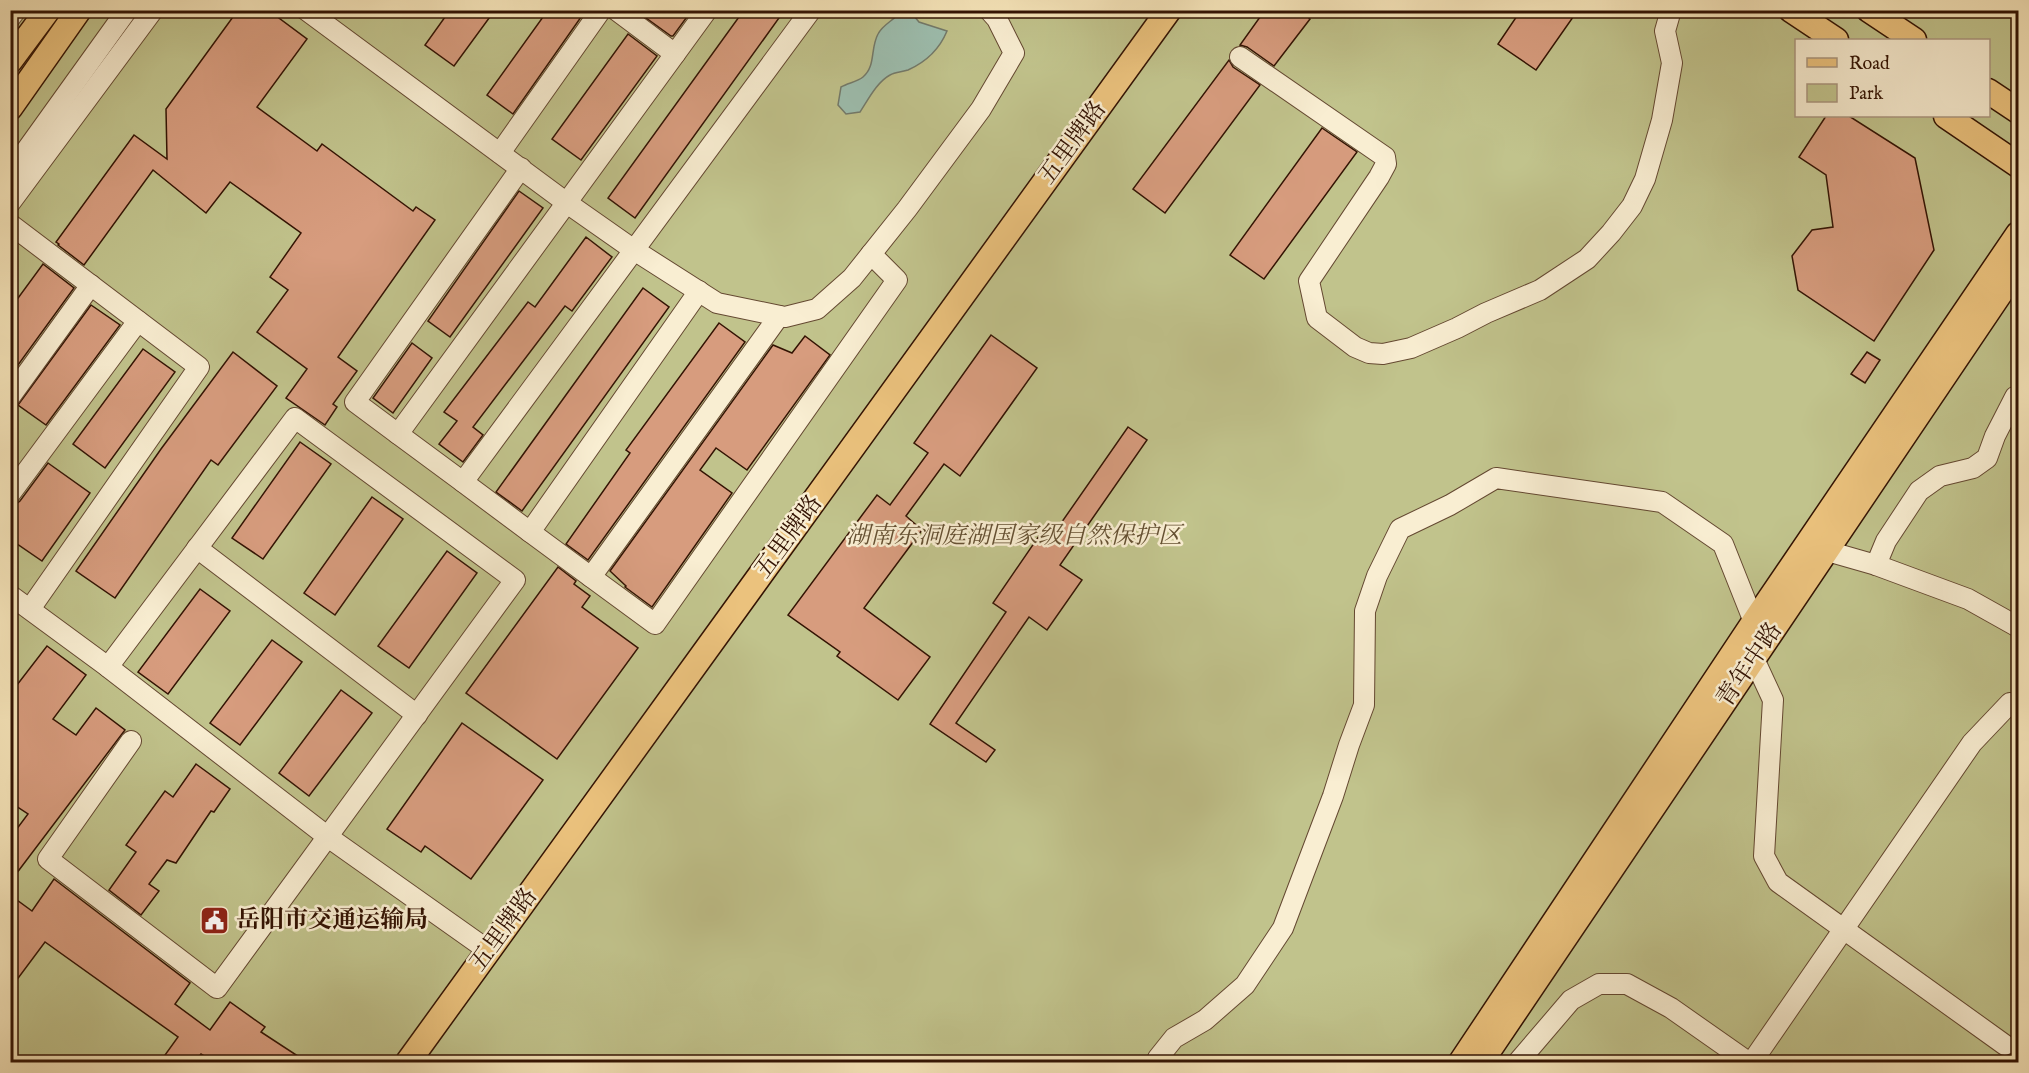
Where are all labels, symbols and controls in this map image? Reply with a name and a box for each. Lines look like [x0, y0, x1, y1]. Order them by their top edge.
legend [1795, 39, 1990, 117]
text: Road [1849, 53, 1890, 76]
text: Park [1849, 83, 1884, 106]
street label: 五里牌路 [1032, 95, 1114, 191]
street label: 五里牌路 [748, 489, 830, 585]
park label: 湖南东洞庭湖国家级自然保护区 [846, 521, 1185, 552]
street label: 青年中路 [1710, 617, 1790, 713]
street label: 五里牌路 [463, 882, 545, 978]
public building icon: 岳阳市交通运输局 [199, 904, 231, 936]
place label: 岳阳市交通运输局 [236, 905, 428, 936]

